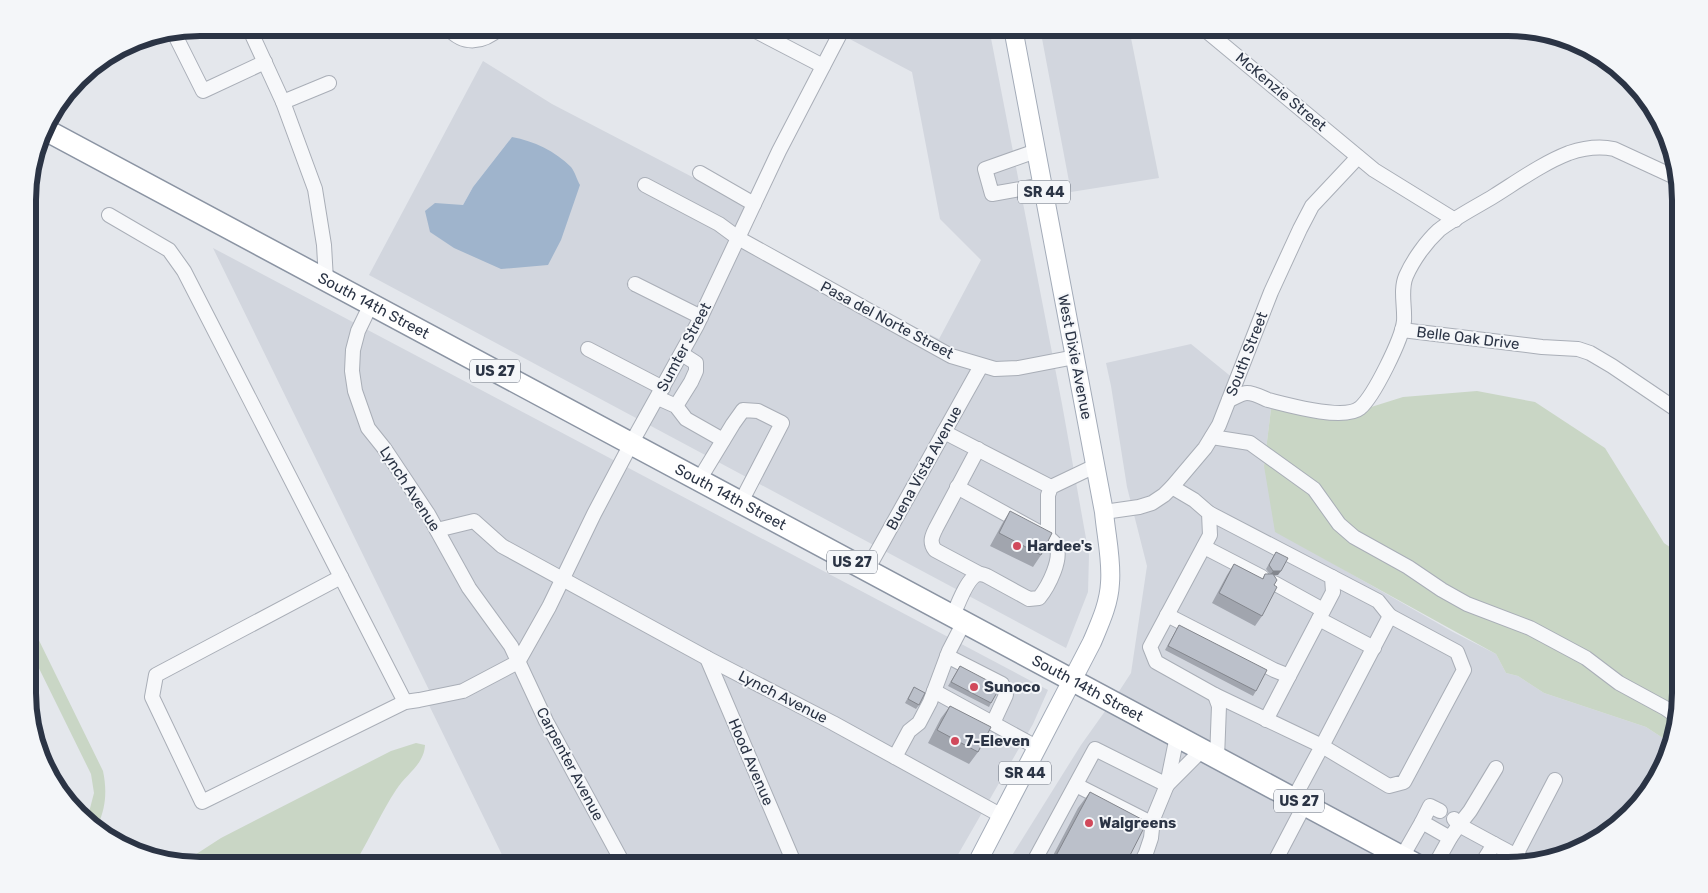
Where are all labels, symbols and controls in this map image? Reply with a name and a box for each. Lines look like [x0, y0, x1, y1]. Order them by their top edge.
street label: McKenzie Street [1232, 49, 1330, 135]
road number: SR 44 [1018, 180, 1070, 203]
street label: South 14th Street [315, 269, 432, 343]
street label: Pasa del Norte Street [817, 277, 957, 363]
street label: West Dixie Avenue [1054, 293, 1096, 421]
street label: Sumter Street [653, 299, 715, 395]
street label: South Street [1222, 309, 1271, 399]
street label: Belle Oak Drive [1415, 323, 1521, 353]
road number: US 27 [470, 360, 520, 382]
street label: Buena Vista Avenue [882, 403, 966, 533]
street label: Lynch Avenue [376, 443, 444, 535]
street label: South 14th Street [672, 460, 789, 534]
place label: Hardee's [1027, 537, 1092, 555]
marker: Hardee's [1011, 540, 1023, 552]
road number: US 27 [827, 550, 877, 574]
street label: South 14th Street [1029, 651, 1146, 726]
street label: Lynch Avenue [735, 667, 831, 727]
place label: Sunoco [984, 678, 1040, 696]
marker: Sunoco [968, 681, 980, 693]
street label: Carpenter Avenue [533, 704, 607, 824]
street label: Hood Avenue [725, 716, 777, 808]
place label: 7-Eleven [965, 732, 1030, 750]
marker: 7-Eleven [949, 735, 961, 747]
road number: SR 44 [999, 761, 1051, 784]
road number: US 27 [1274, 789, 1324, 812]
place label: Walgreens [1099, 814, 1176, 832]
marker: Walgreens [1083, 817, 1095, 829]

